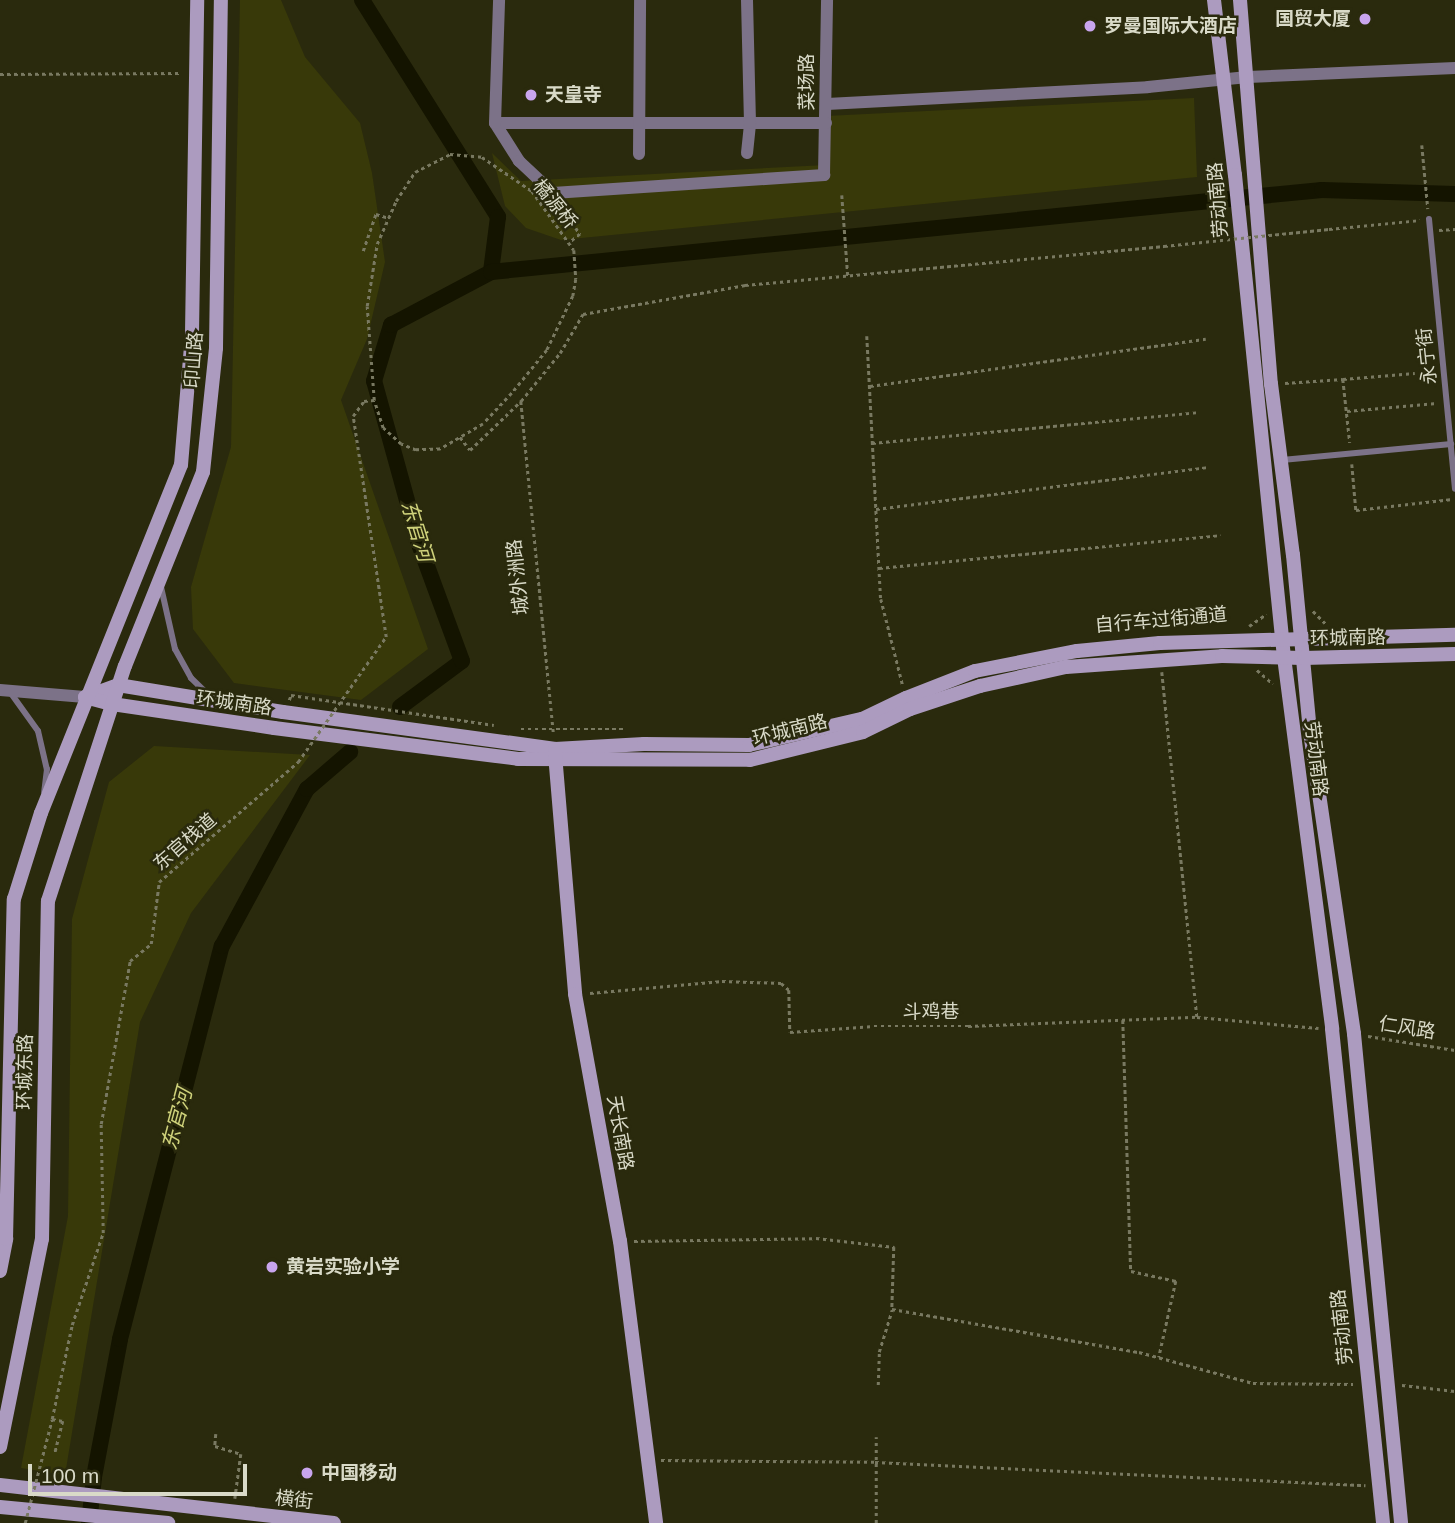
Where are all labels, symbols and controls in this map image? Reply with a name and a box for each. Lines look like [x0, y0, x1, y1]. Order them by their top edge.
place label: 国贸大厦 [1275, 8, 1351, 30]
marker: 国贸大厦 [1357, 11, 1373, 27]
place label: 罗曼国际大酒店 [1104, 15, 1237, 37]
marker: 罗曼国际大酒店 [1082, 18, 1098, 34]
street label: 菜场路 [796, 54, 818, 110]
place label: 天皇寺 [545, 84, 602, 106]
marker: 天皇寺 [523, 87, 539, 103]
street label: 劳动南路 [1203, 161, 1233, 239]
street label: 橘源桥 [528, 175, 582, 233]
street label: 永宁街 [1413, 326, 1441, 386]
street label: 印山路 [181, 331, 207, 389]
water label: 东官河 [396, 497, 438, 565]
street label: 城外洲路 [503, 538, 533, 616]
street label: 自行车过街通道 [1094, 603, 1228, 637]
street label: 环城南路 [1310, 626, 1386, 650]
street label: 环城南路 [195, 686, 273, 720]
street label: 环城南路 [750, 710, 830, 750]
street label: 劳动南路 [1300, 720, 1332, 798]
street label: 东官栈道 [149, 808, 221, 876]
street label: 斗鸡巷 [903, 1001, 959, 1023]
street label: 仁风路 [1377, 1012, 1437, 1044]
street label: 环城东路 [13, 1034, 37, 1110]
water label: 东官河 [157, 1085, 197, 1153]
street label: 天长南路 [602, 1094, 638, 1172]
place label: 黄岩实验小学 [286, 1256, 400, 1278]
marker: 黄岩实验小学 [264, 1259, 280, 1275]
street label: 劳动南路 [1327, 1288, 1357, 1366]
scale bar [32, 1450, 250, 1494]
place label: 中国移动 [321, 1462, 397, 1484]
text: 100 m [41, 1464, 99, 1487]
marker: 中国移动 [299, 1465, 315, 1481]
street label: 横街 [274, 1487, 314, 1513]

